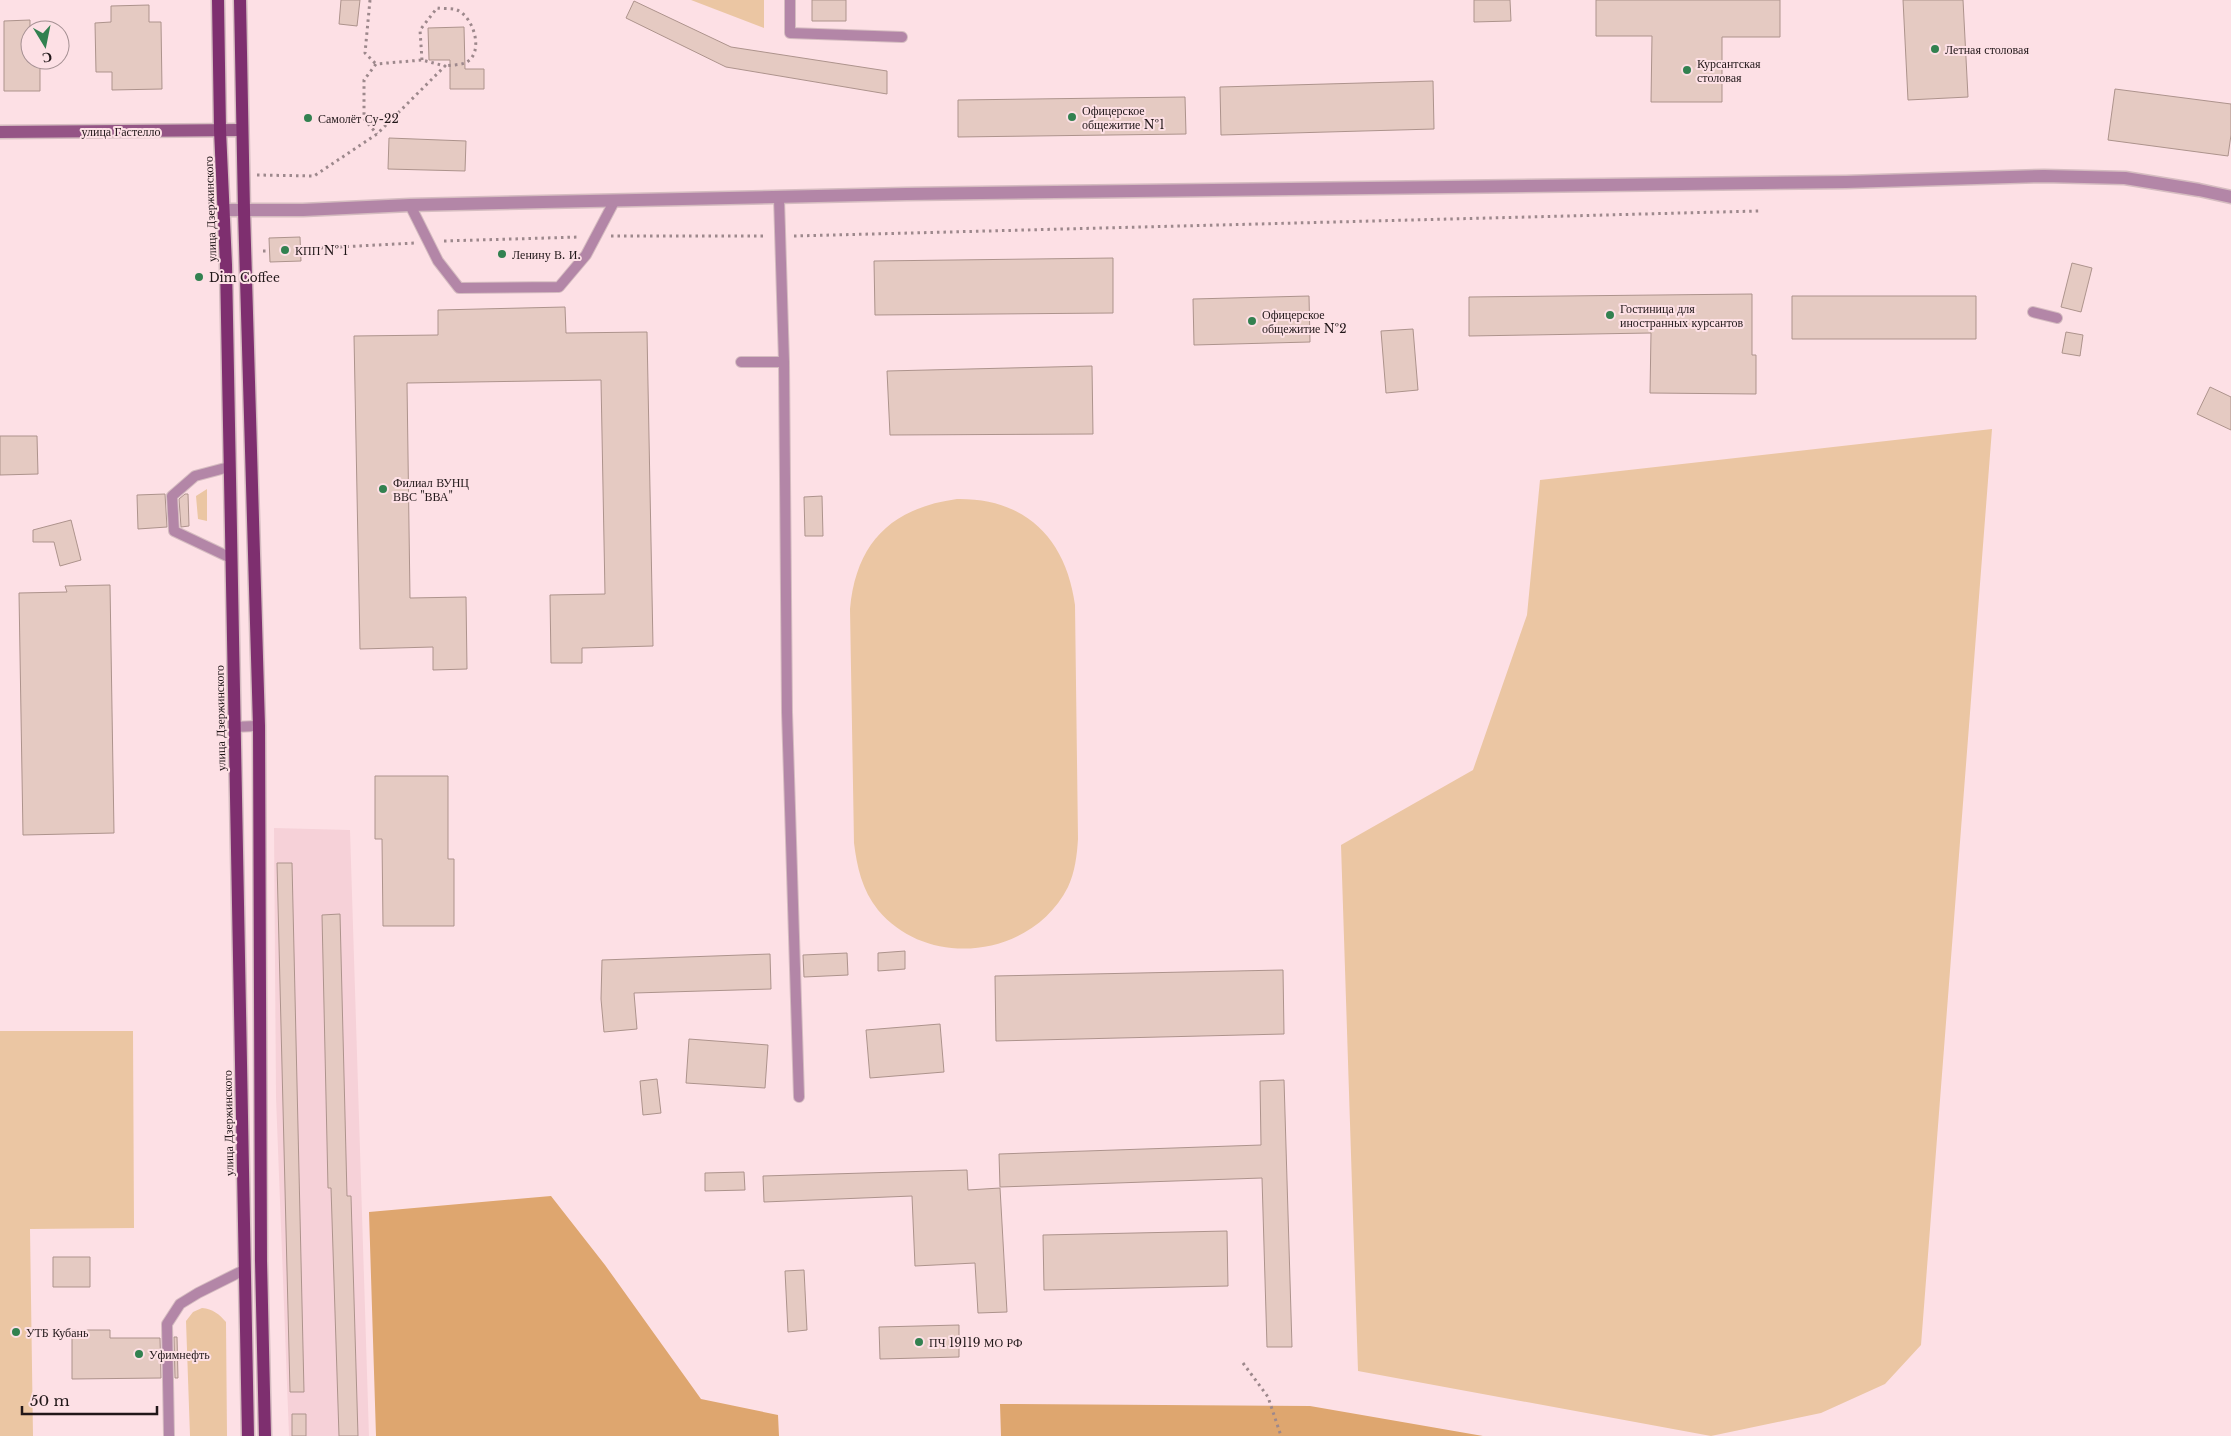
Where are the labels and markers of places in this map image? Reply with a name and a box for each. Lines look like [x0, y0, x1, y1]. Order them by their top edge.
place label: Летная столовая [1945, 42, 2029, 57]
marker: Летная столовая [1929, 43, 1941, 55]
place label: Курсантская столовая [1697, 56, 1761, 85]
marker: Курсантская столовая [1681, 64, 1693, 76]
place label: Офицерское общежитие №1 [1082, 103, 1165, 132]
place label: Самолёт Су-22 [318, 111, 399, 126]
marker: Офицерское общежитие №1 [1066, 111, 1078, 123]
marker: Самолёт Су-22 [302, 112, 314, 124]
place label: КПП № 1 [295, 243, 348, 258]
marker: КПП № 1 [279, 244, 291, 256]
place label: Ленину В. И. [512, 247, 581, 262]
marker: Ленину В. И. [496, 248, 508, 260]
place label: Dim Coffee [209, 270, 280, 285]
marker: Dim Coffee [193, 271, 205, 283]
place label: Гостиница для иностранных курсантов [1620, 301, 1744, 330]
place label: Офицерское общежитие №2 [1262, 307, 1347, 336]
marker: Гостиница для иностранных курсантов [1604, 309, 1616, 321]
marker: Офицерское общежитие №2 [1246, 315, 1258, 327]
place label: Филиал ВУНЦ ВВС "ВВА" [393, 475, 469, 504]
marker: Филиал ВУНЦ ВВС "ВВА" [377, 483, 389, 495]
place label: УТБ Кубань [26, 1325, 89, 1340]
marker: УТБ Кубань [10, 1326, 22, 1338]
place label: ПЧ 19119 МО РФ [929, 1335, 1023, 1350]
marker: ПЧ 19119 МО РФ [913, 1336, 925, 1348]
place label: Уфимнефть [149, 1347, 210, 1362]
marker: Уфимнефть [133, 1348, 145, 1360]

